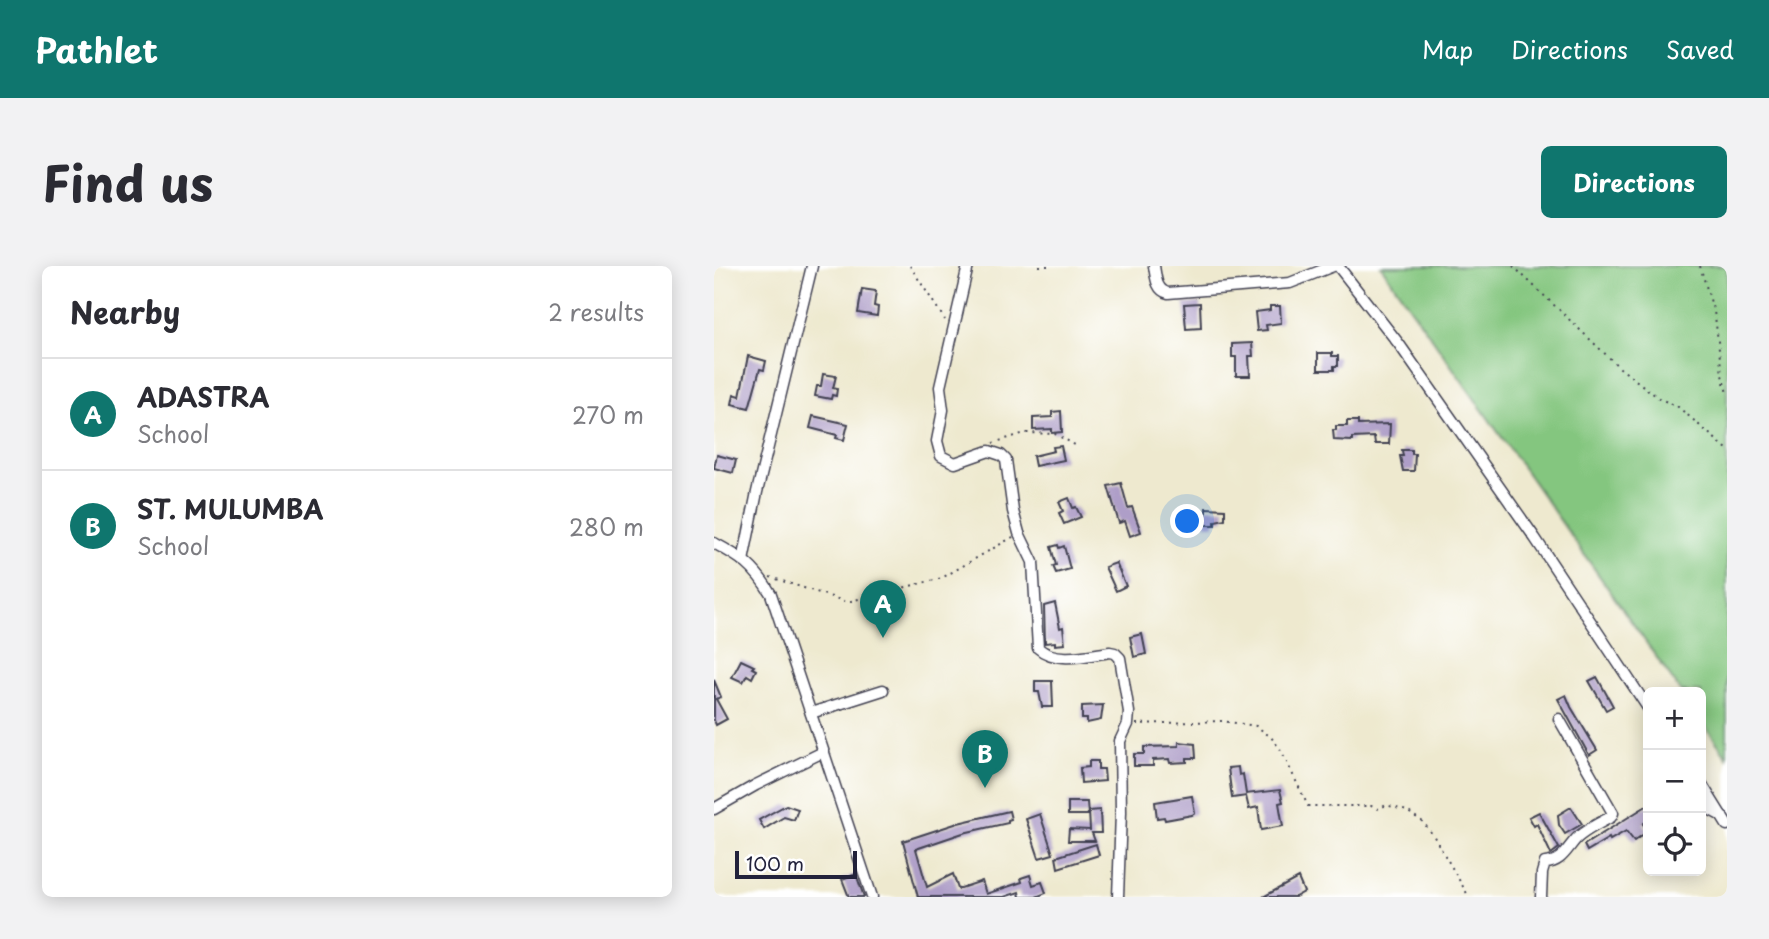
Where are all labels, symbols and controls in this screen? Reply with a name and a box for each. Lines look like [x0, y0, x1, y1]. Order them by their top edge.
text: Pathlet [35, 24, 158, 74]
text: Map [1422, 31, 1473, 67]
text: Directions [1511, 31, 1628, 67]
text: Saved [1666, 31, 1734, 67]
text: Find us [42, 145, 213, 219]
button: Directions [1541, 146, 1727, 218]
text: Nearby [70, 289, 180, 334]
text: 2 results [548, 294, 644, 329]
text: ADASTRA [137, 377, 270, 416]
text: A [84, 397, 102, 432]
text: 270 m [572, 397, 644, 432]
text: School [137, 416, 209, 451]
text: ST. MULUMBA [137, 489, 324, 528]
your location [1170, 504, 1204, 538]
text: B [85, 509, 101, 544]
text: 280 m [569, 509, 644, 544]
text: School [137, 528, 209, 563]
pin: A [860, 580, 906, 638]
map controls [1643, 687, 1706, 876]
button: + [1643, 687, 1706, 750]
pin: B [962, 730, 1008, 788]
button: − [1643, 750, 1706, 813]
button: locate [1643, 813, 1706, 876]
scale bar [735, 848, 858, 880]
text: 100 m [746, 849, 804, 877]

